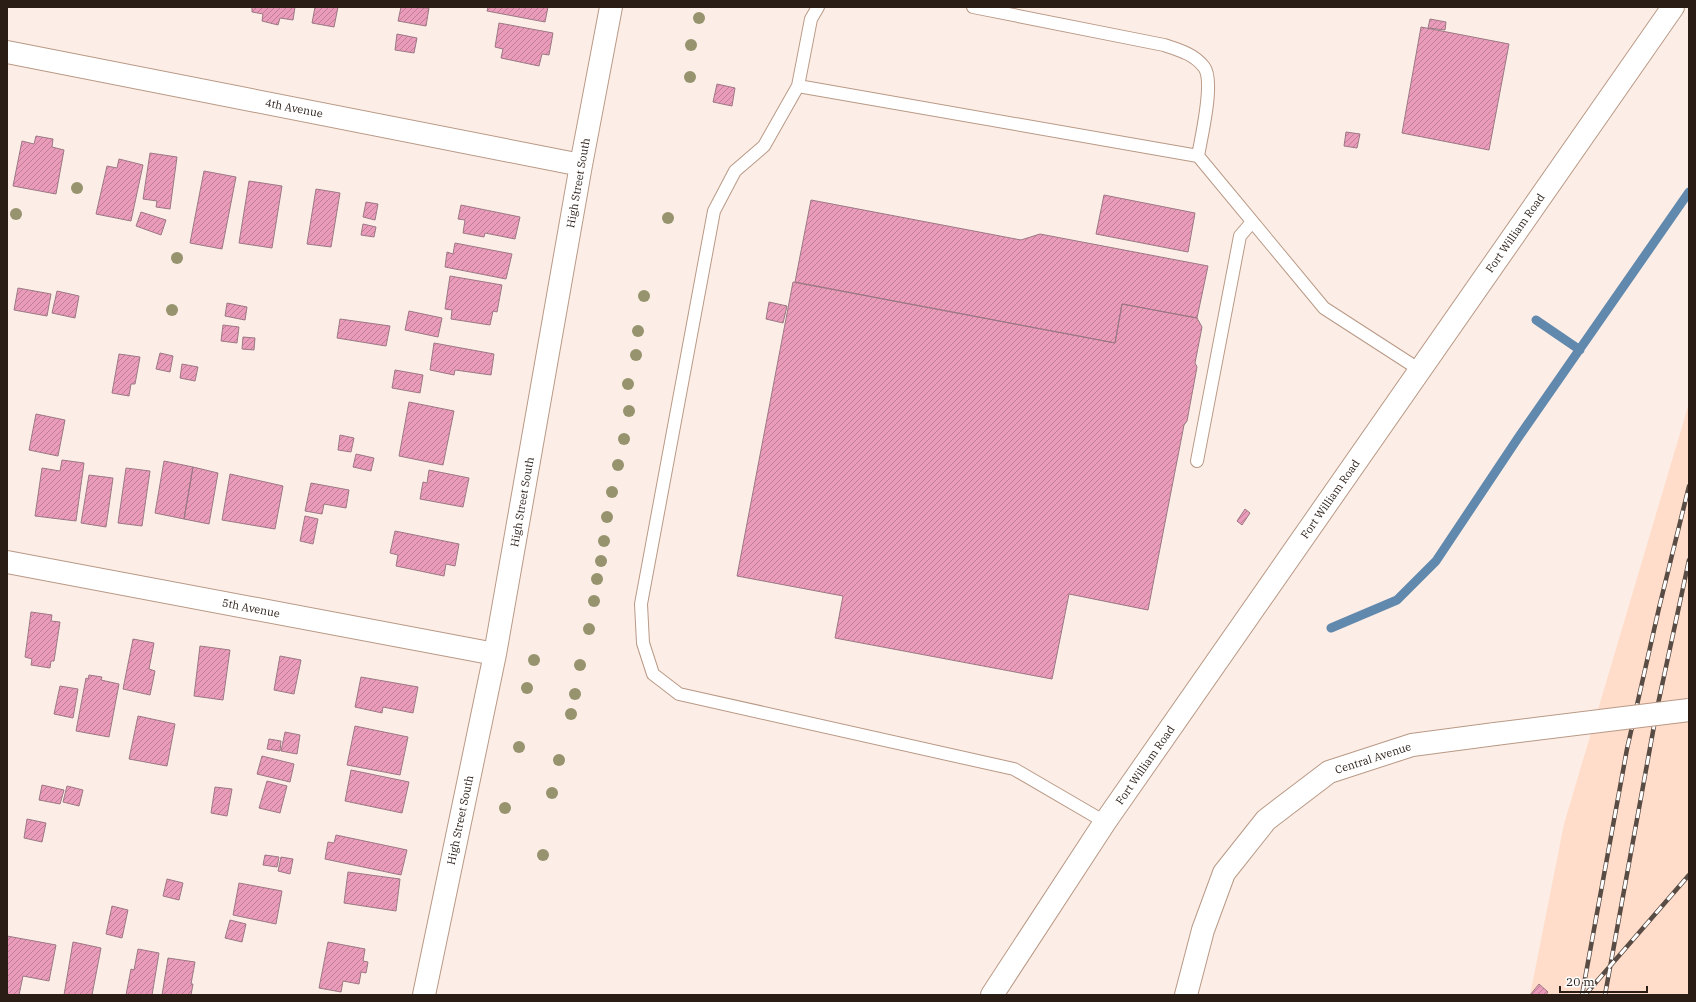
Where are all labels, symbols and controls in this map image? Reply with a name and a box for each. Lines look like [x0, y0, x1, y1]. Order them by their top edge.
street label: 4th Avenue [264, 96, 324, 120]
street label: High Street South [563, 137, 593, 229]
street label: Fort William Road [1482, 190, 1548, 275]
street label: High Street South [507, 456, 537, 548]
street label: Fort William Road [1297, 456, 1363, 541]
street label: 5th Avenue [221, 596, 281, 620]
street label: Fort William Road [1112, 722, 1178, 807]
street label: Central Avenue [1333, 739, 1413, 777]
street label: High Street South [444, 774, 476, 866]
scale bar [1560, 968, 1647, 994]
text: 20 m [1566, 974, 1595, 989]

